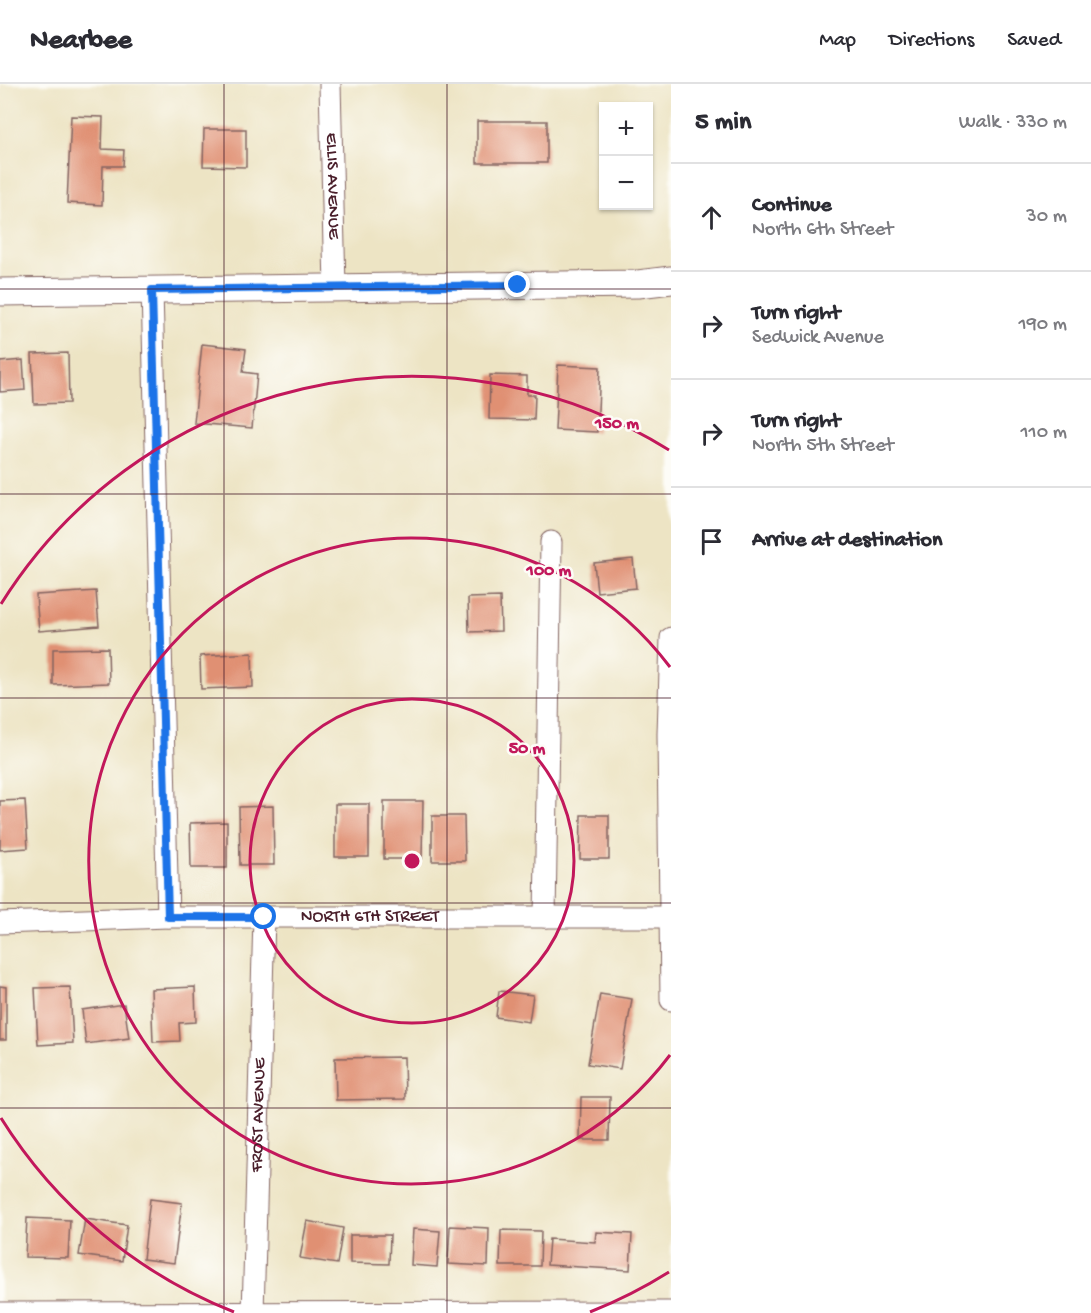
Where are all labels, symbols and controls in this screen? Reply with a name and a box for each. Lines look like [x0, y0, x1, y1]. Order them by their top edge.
text: Nearbee [30, 25, 132, 58]
text: Map [819, 29, 856, 54]
text: Directions [889, 29, 974, 54]
text: Saved [1007, 29, 1061, 54]
map controls [599, 102, 653, 210]
button: + [599, 102, 653, 156]
text: 5 min [695, 108, 751, 139]
text: Walk · 330 m [959, 112, 1067, 135]
street label: ELLIS AVENUE [321, 132, 344, 240]
button: − [599, 156, 653, 210]
text: Continue [752, 193, 832, 219]
icon: ahead [695, 201, 728, 234]
text: 30 m [1026, 206, 1067, 229]
text: North 6th Street [752, 219, 893, 242]
route end [504, 271, 530, 297]
text: Turn right [752, 301, 840, 327]
icon: right [695, 309, 728, 342]
text: 190 m [1019, 314, 1067, 337]
text: Sedwick Avenue [752, 327, 884, 350]
text: Turn right [752, 409, 840, 435]
text: 150 m [594, 414, 639, 435]
icon: right [695, 417, 728, 450]
text: 110 m [1021, 422, 1067, 445]
text: North 5th Street [752, 435, 894, 458]
icon: arrive [695, 525, 728, 558]
text: Arrive at destination [752, 528, 942, 554]
text: 100 m [526, 561, 572, 582]
text: 50 m [509, 739, 546, 760]
centre of rings [402, 851, 422, 871]
route start [250, 903, 276, 929]
street label: NORTH 6TH STREET [301, 907, 440, 928]
street label: FROST AVENUE [246, 1057, 271, 1174]

